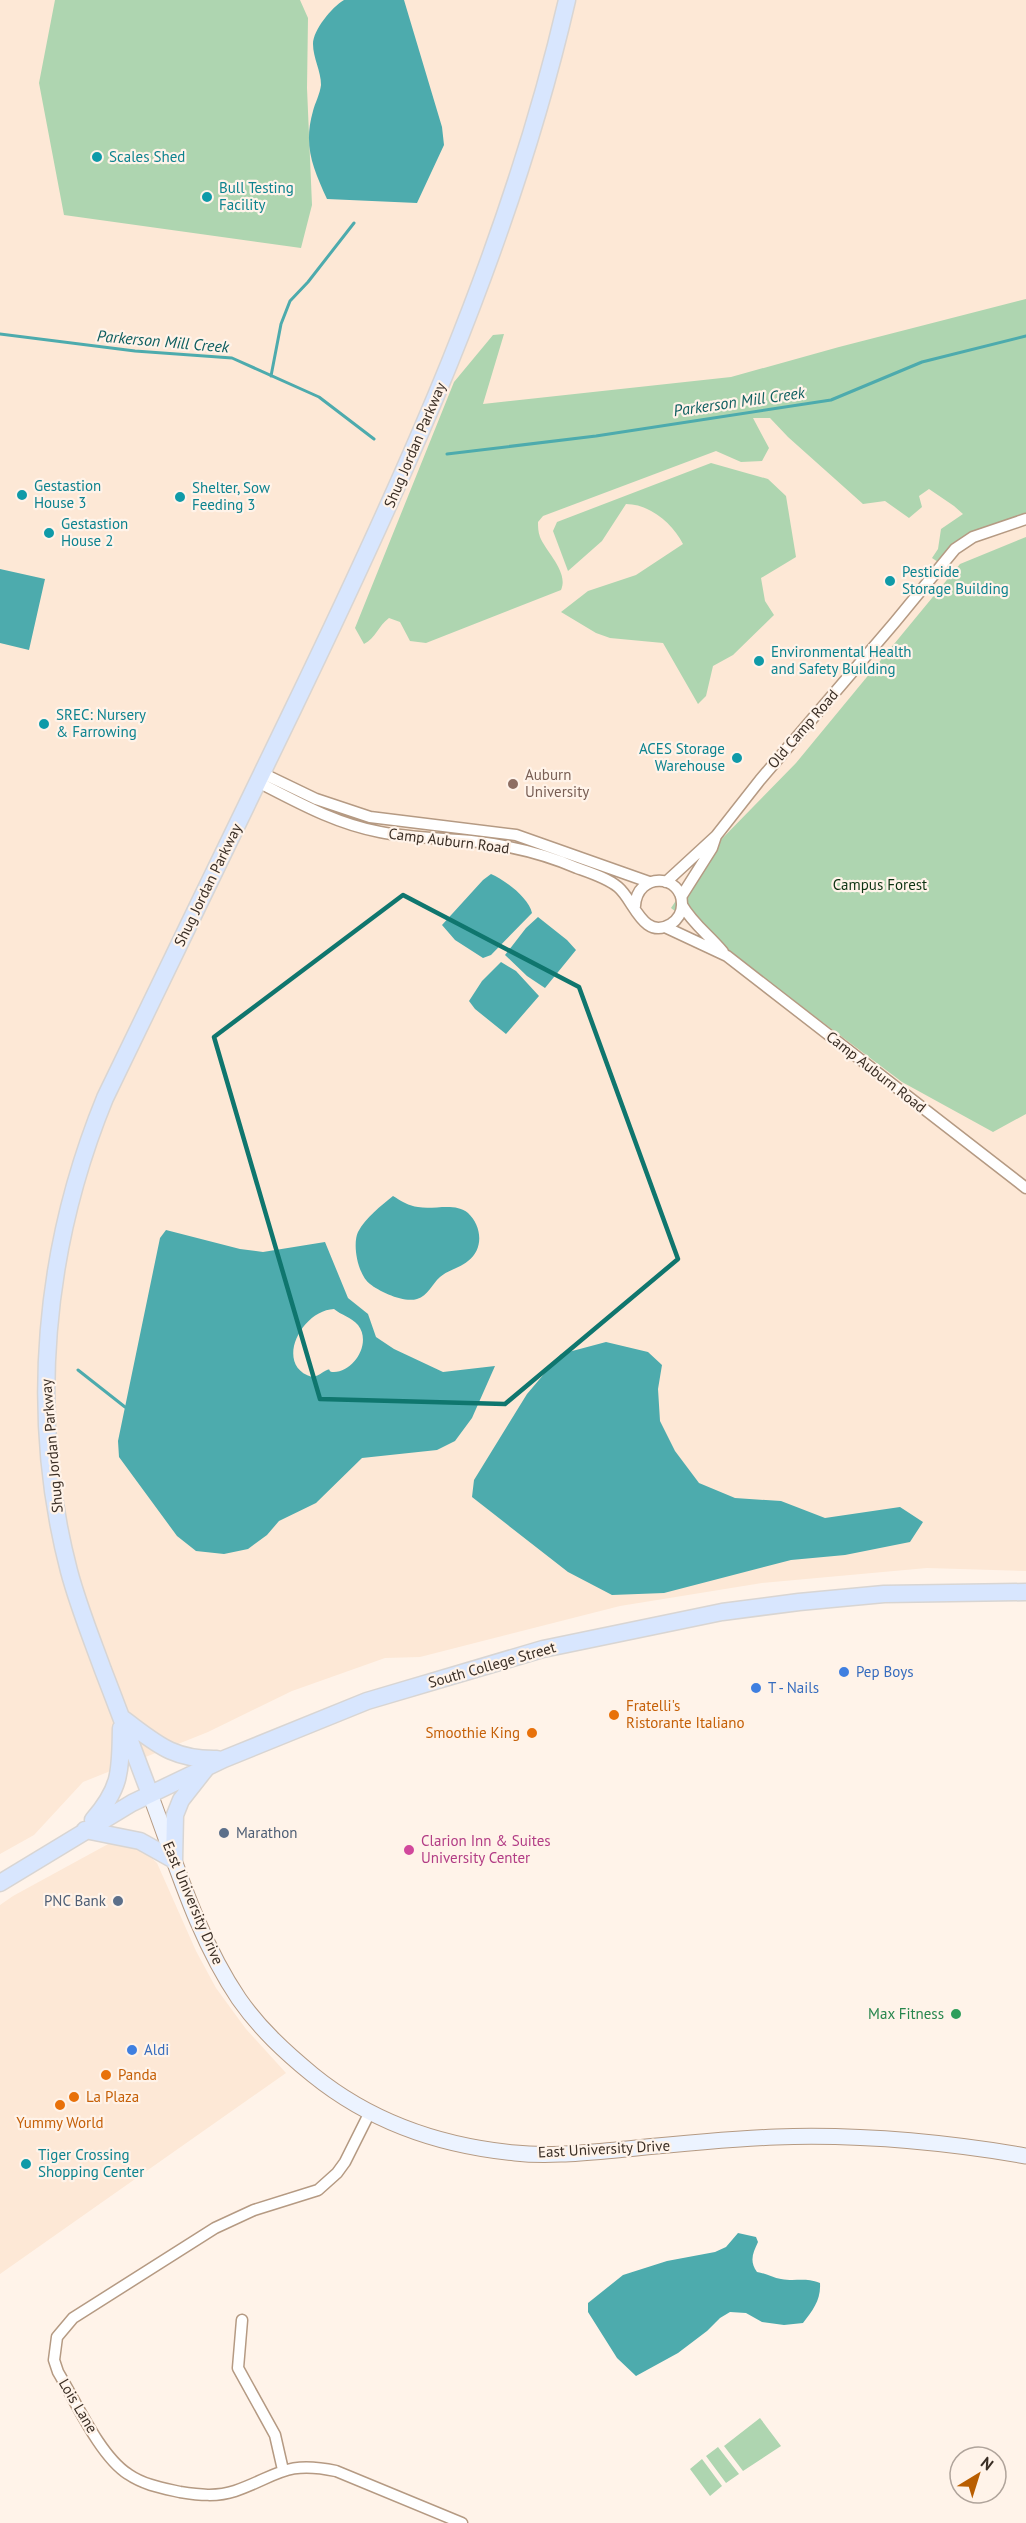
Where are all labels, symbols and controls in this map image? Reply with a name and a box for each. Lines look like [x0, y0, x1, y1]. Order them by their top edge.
place label: Scales Shed [109, 147, 185, 166]
marker: Scales Shed [90, 150, 104, 164]
place label: Bull Testing Facility [219, 178, 294, 214]
marker: Bull Testing Facility [200, 190, 214, 204]
water label: Parkerson Mill Creek [96, 325, 231, 357]
street label: Shug Jordan Parkway [379, 379, 450, 510]
water label: Parkerson Mill Creek [672, 382, 807, 420]
place label: Gestastion House 3 [34, 476, 101, 512]
place label: Shelter, Sow Feeding 3 [192, 478, 270, 514]
marker: Gestastion House 3 [15, 488, 29, 502]
marker: Shelter, Sow Feeding 3 [173, 490, 187, 504]
place label: Gestastion House 2 [61, 514, 128, 550]
marker: Gestastion House 2 [42, 526, 56, 540]
place label: Pesticide Storage Building [902, 562, 1009, 598]
marker: Pesticide Storage Building [883, 574, 897, 588]
place label: Environmental Health and Safety Building [771, 642, 912, 678]
marker: Environmental Health and Safety Building [752, 654, 766, 668]
street label: Old Camp Road [763, 685, 842, 772]
place label: SREC: Nursery & Farrowing [56, 705, 146, 741]
marker: SREC: Nursery & Farrowing [37, 717, 51, 731]
place label: ACES Storage Warehouse [639, 739, 725, 775]
marker: ACES Storage Warehouse [730, 751, 744, 765]
place label: Auburn University [525, 765, 589, 801]
marker: Auburn University [506, 777, 520, 791]
street label: Shug Jordan Parkway [170, 820, 246, 949]
street label: Camp Auburn Road [388, 824, 511, 857]
park label: Campus Forest [833, 875, 927, 894]
street label: Camp Auburn Road [823, 1027, 930, 1117]
street label: Shug Jordan Parkway [36, 1378, 67, 1514]
street label: South College Street [426, 1637, 558, 1692]
place label: Pep Boys [856, 1662, 914, 1681]
marker: Pep Boys [837, 1665, 851, 1679]
place label: T - Nails [768, 1678, 819, 1697]
marker: T - Nails [749, 1681, 763, 1695]
place label: Fratelli's Ristorante Italiano [626, 1696, 745, 1732]
marker: Fratelli's Ristorante Italiano [607, 1708, 621, 1722]
place label: Smoothie King [425, 1723, 520, 1742]
marker: Smoothie King [525, 1726, 539, 1740]
place label: Marathon [236, 1823, 297, 1842]
marker: Marathon [217, 1826, 231, 1840]
place label: Clarion Inn & Suites University Center [421, 1831, 551, 1867]
street label: East University Drive [159, 1838, 228, 1967]
marker: Clarion Inn & Suites University Center [402, 1843, 416, 1857]
place label: PNC Bank [44, 1891, 107, 1910]
marker: PNC Bank [111, 1894, 125, 1908]
place label: Max Fitness [868, 2004, 944, 2023]
marker: Max Fitness [949, 2007, 963, 2021]
place label: Aldi [144, 2040, 169, 2059]
marker: Aldi [125, 2043, 139, 2057]
place label: Panda [118, 2065, 157, 2084]
marker: Panda [99, 2068, 113, 2082]
place label: La Plaza [86, 2087, 139, 2106]
marker: La Plaza [67, 2090, 81, 2104]
marker: Yummy World [53, 2098, 67, 2112]
place label: Yummy World [16, 2113, 104, 2132]
street label: East University Drive [537, 2136, 670, 2161]
place label: Tiger Crossing Shopping Center [38, 2145, 144, 2181]
marker: Tiger Crossing Shopping Center [19, 2157, 33, 2171]
street label: Lois Lane [55, 2375, 102, 2436]
north arrow [948, 2445, 1008, 2505]
text: N [977, 2452, 998, 2474]

